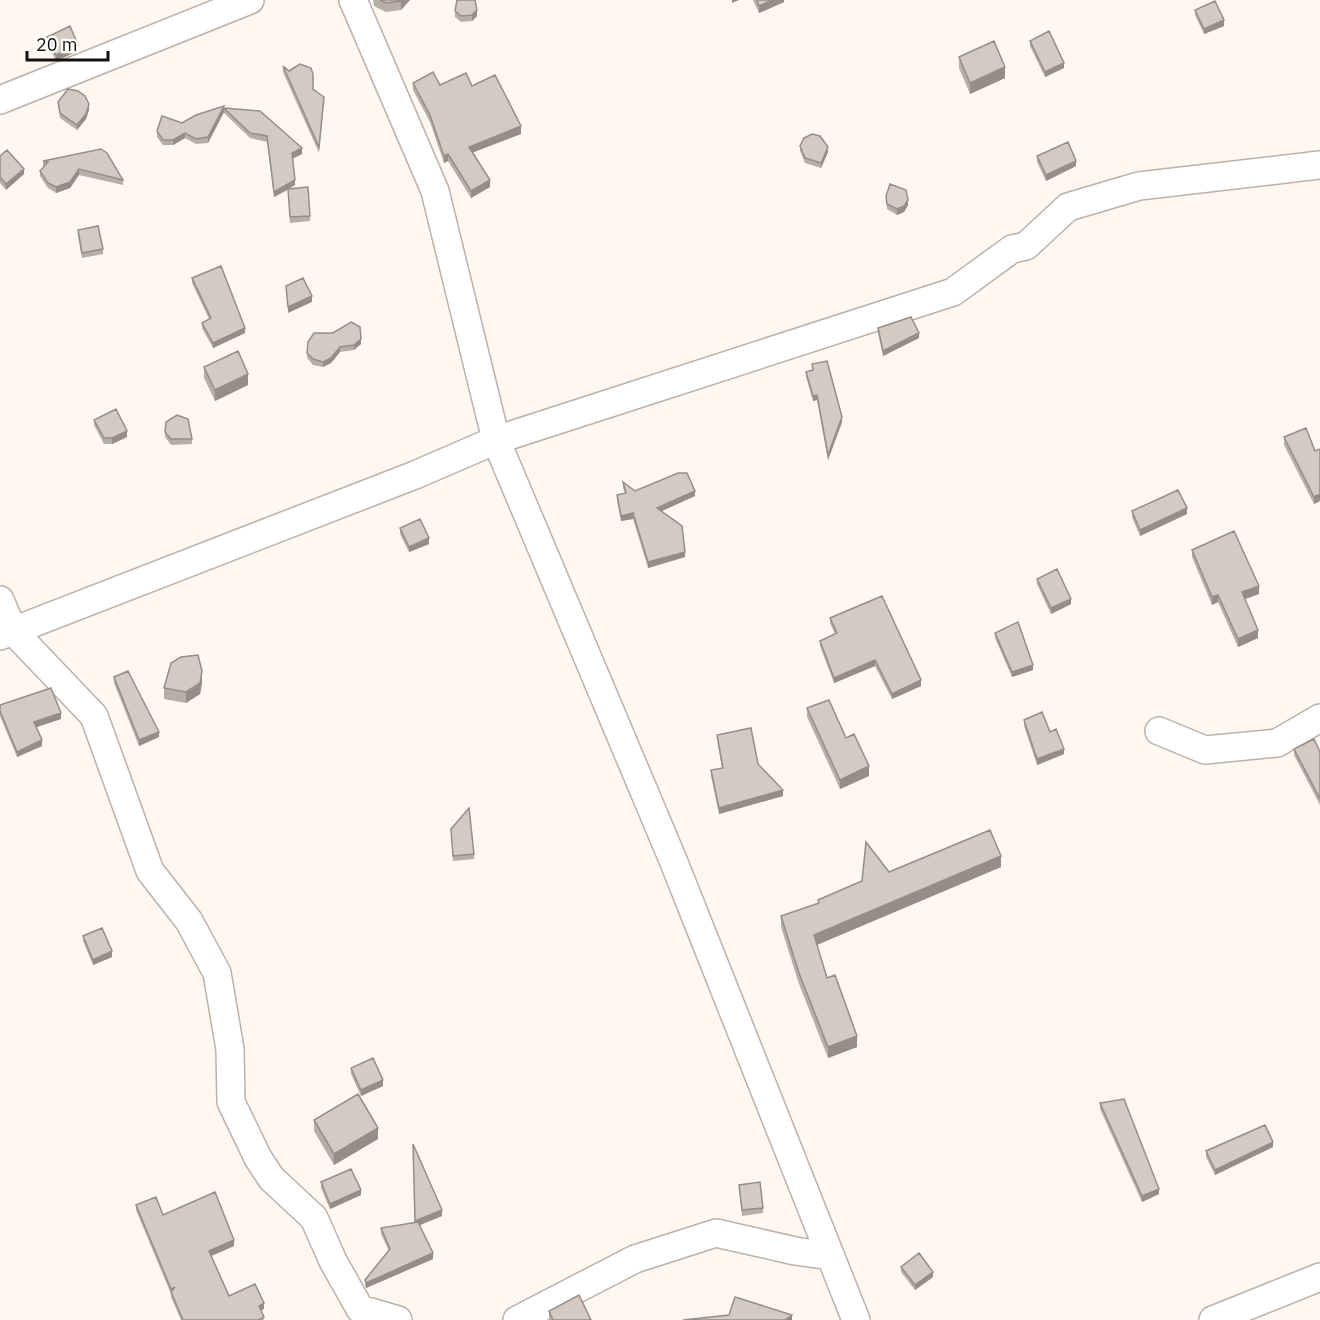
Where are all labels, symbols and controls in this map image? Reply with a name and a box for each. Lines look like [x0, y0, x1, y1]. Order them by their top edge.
scale bar [27, 24, 108, 62]
text: 20 m [36, 33, 78, 56]

